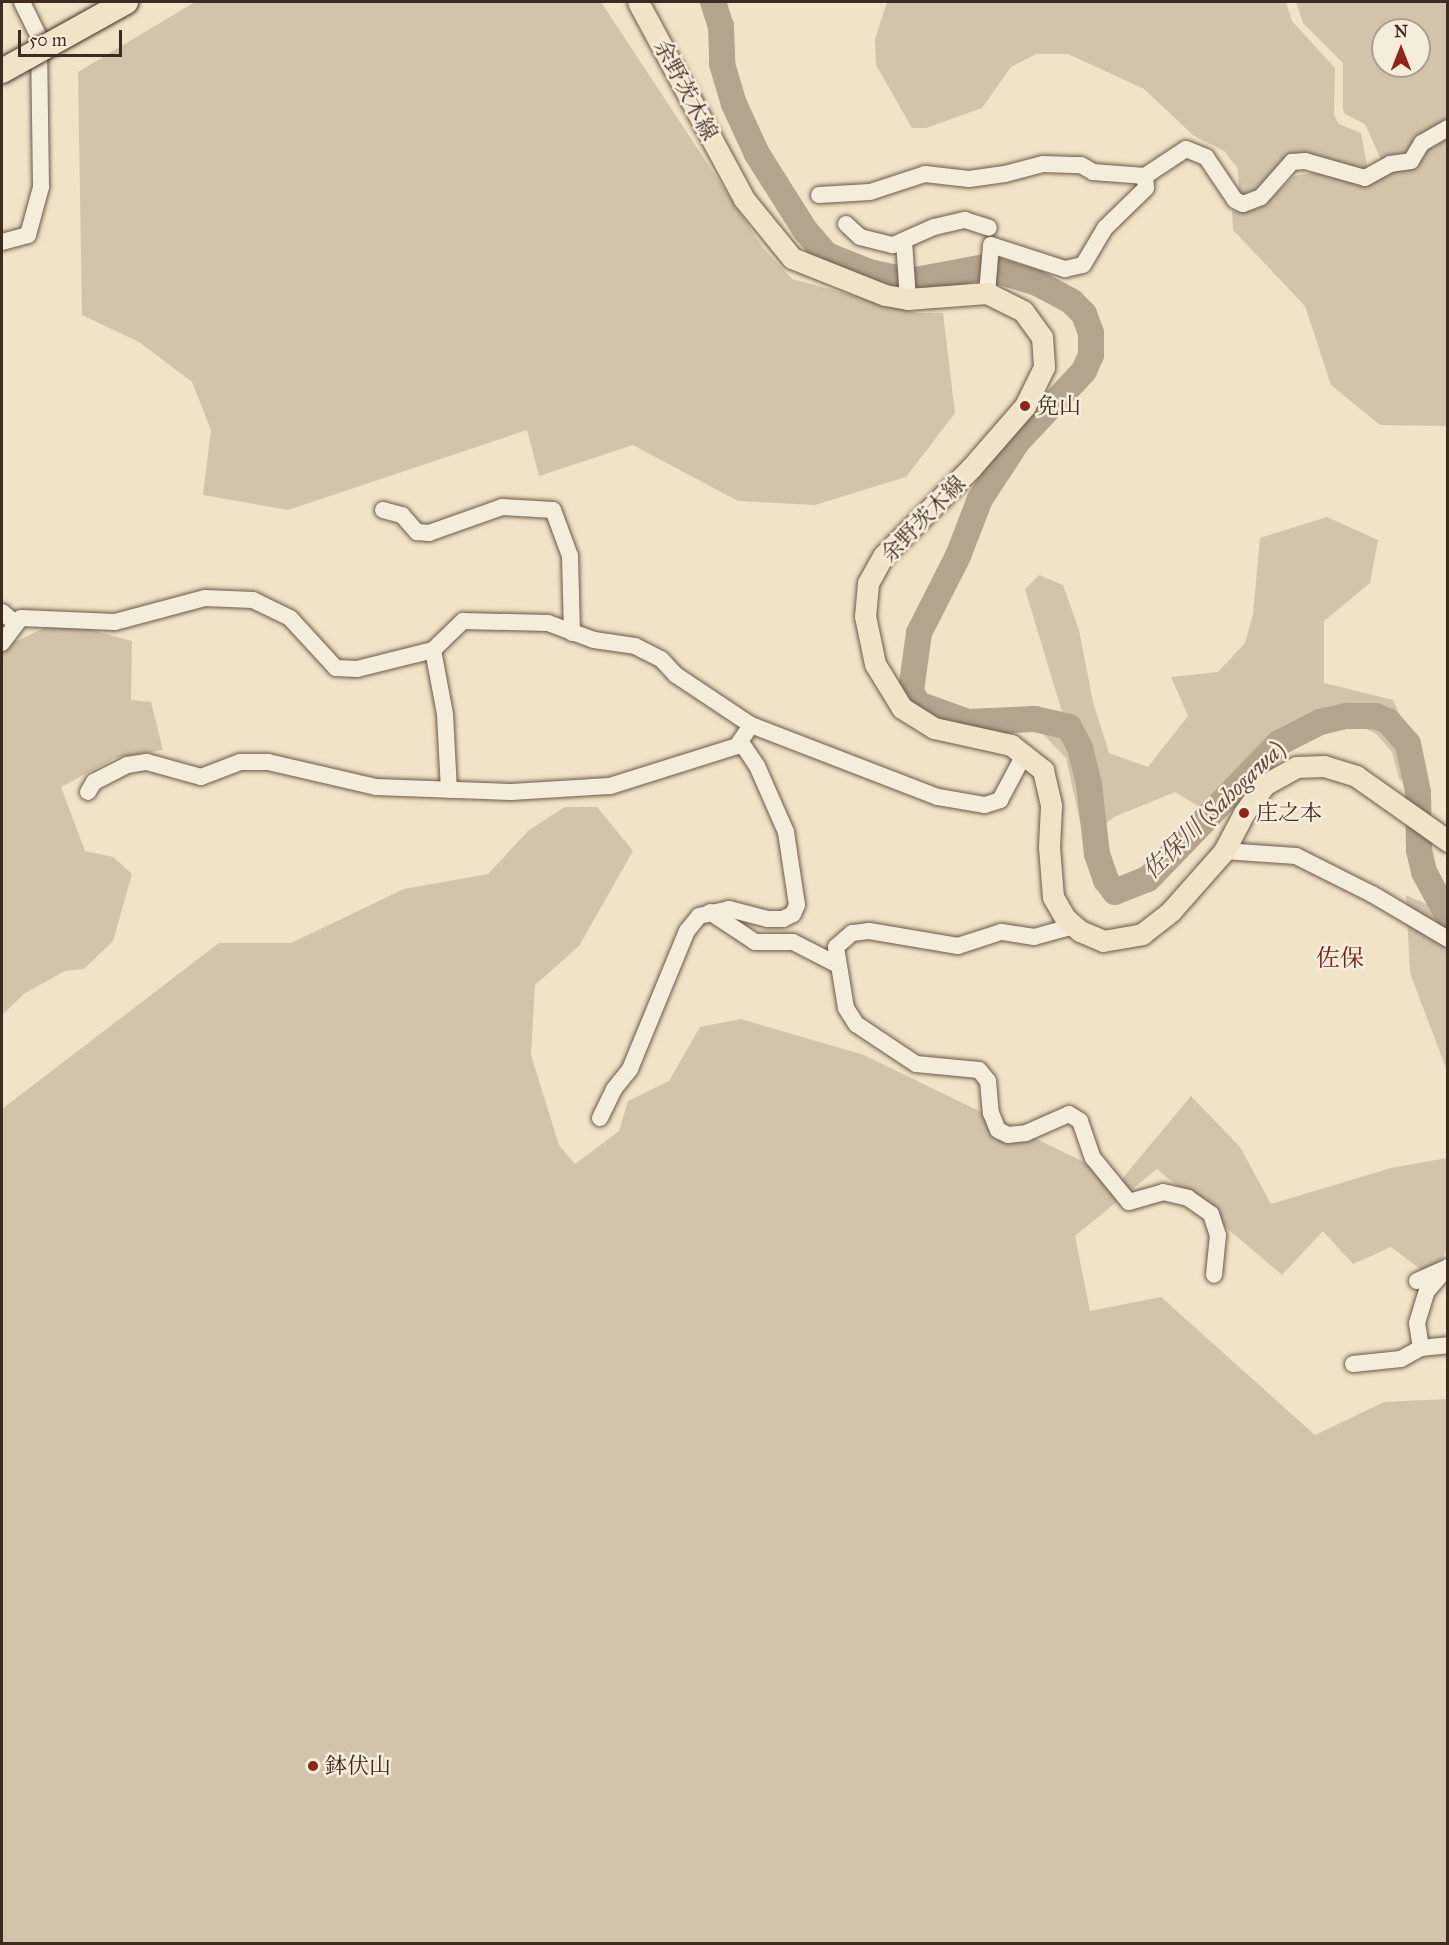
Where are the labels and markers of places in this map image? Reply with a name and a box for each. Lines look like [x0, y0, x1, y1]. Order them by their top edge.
place label: 免山 [1037, 393, 1081, 419]
marker: 免山 [1018, 399, 1032, 413]
place label: 庄之本 [1256, 800, 1322, 826]
marker: 庄之本 [1237, 806, 1251, 820]
place label: 鉢伏山 [325, 1753, 391, 1779]
marker: 鉢伏山 [306, 1759, 320, 1773]

